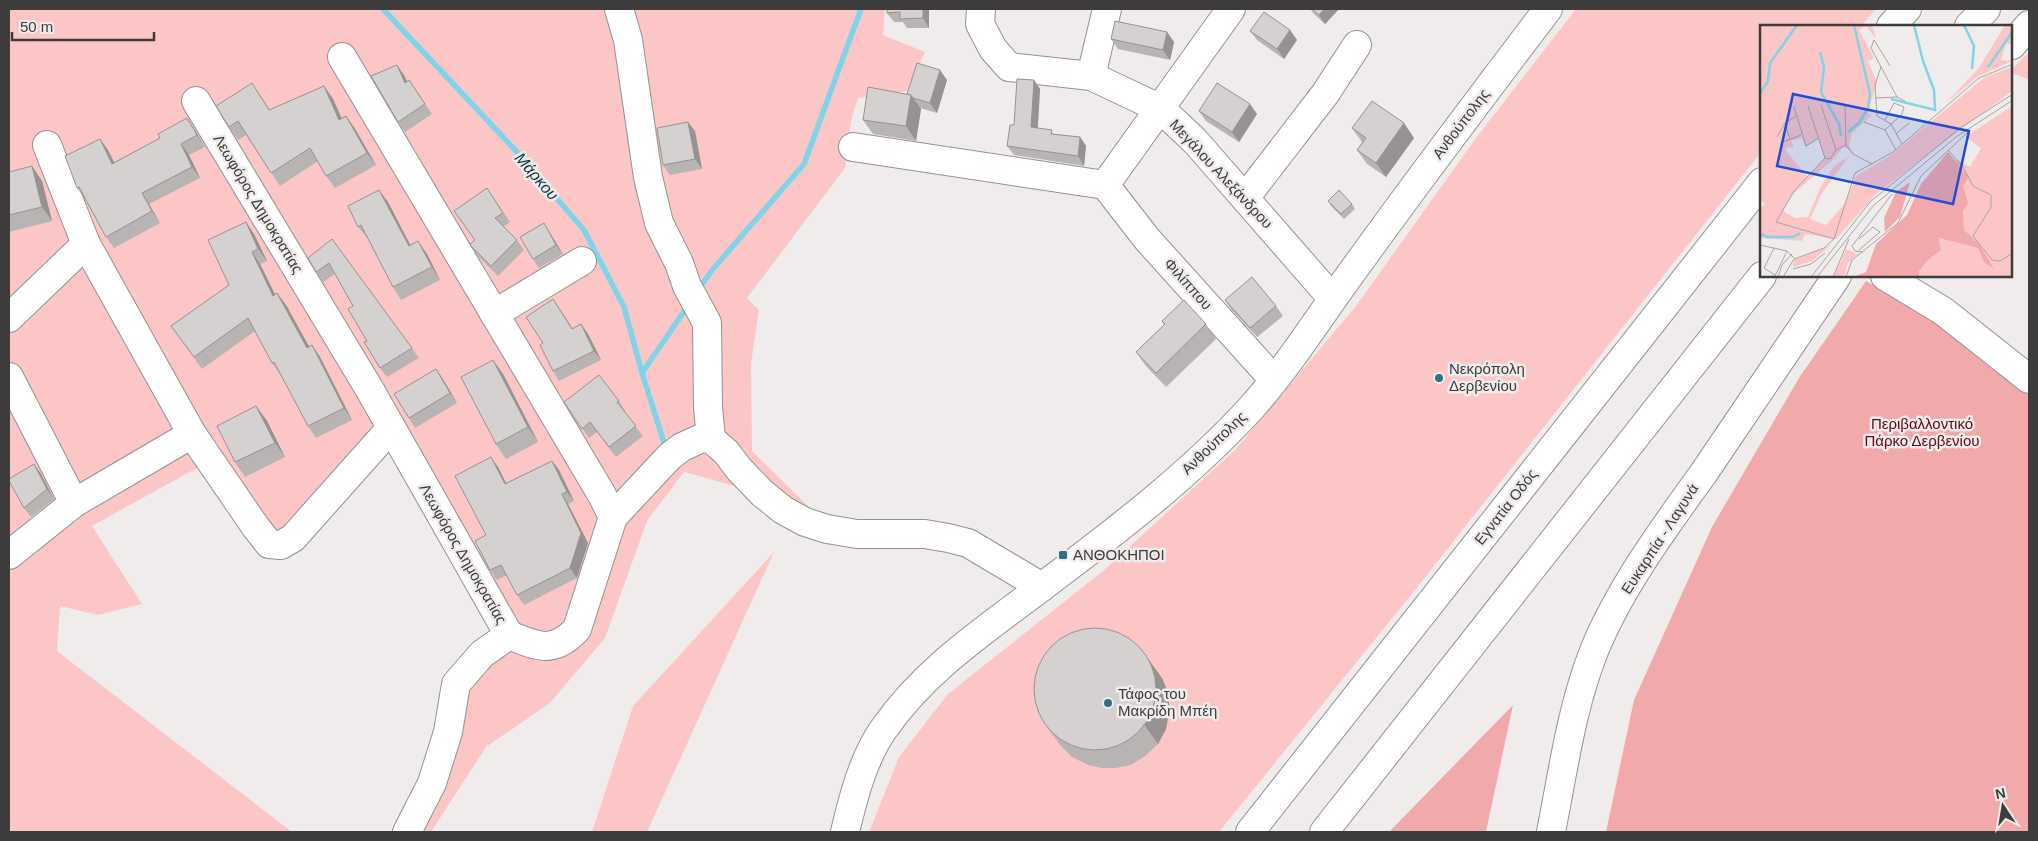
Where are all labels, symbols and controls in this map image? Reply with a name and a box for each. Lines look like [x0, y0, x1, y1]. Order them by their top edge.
scale bar [12, 10, 155, 42]
text: 50 m [20, 18, 53, 35]
inset map [1760, 25, 2013, 278]
street label: Ανθούπολης [1429, 85, 1492, 162]
street label: Μεγάλου Αλεξάνδρου [1167, 116, 1276, 232]
street label: Λεωφόρος Δημοκρατίας [210, 131, 307, 276]
water label: Μάρκου [511, 149, 562, 204]
street label: Φιλίππου [1161, 255, 1216, 313]
place label: Νεκρόπολη Δερβενίου [1449, 360, 1525, 394]
marker: Νεκρόπολη Δερβενίου [1433, 372, 1445, 384]
street label: Ανθούπολης [1178, 408, 1250, 478]
park label: Περιβαλλοντικό Πάρκο Δερβενίου [1865, 415, 1979, 449]
street label: Εγνατία Οδός [1471, 465, 1540, 548]
street label: Ευκαρπία - Λαγυνά [1618, 480, 1702, 597]
street label: Λεωφόρος Δημοκρατίας [416, 481, 511, 627]
place label: ΑΝΘΟΚΗΠΟΙ [1073, 546, 1165, 563]
marker: ΑΝΘΟΚΗΠΟΙ [1057, 549, 1069, 561]
place label: Τάφος του Μακρίδη Μπέη [1118, 685, 1217, 719]
marker: Τάφος του Μακρίδη Μπέη [1102, 697, 1114, 709]
north arrow [1978, 781, 2028, 831]
text: N [1994, 784, 2007, 802]

